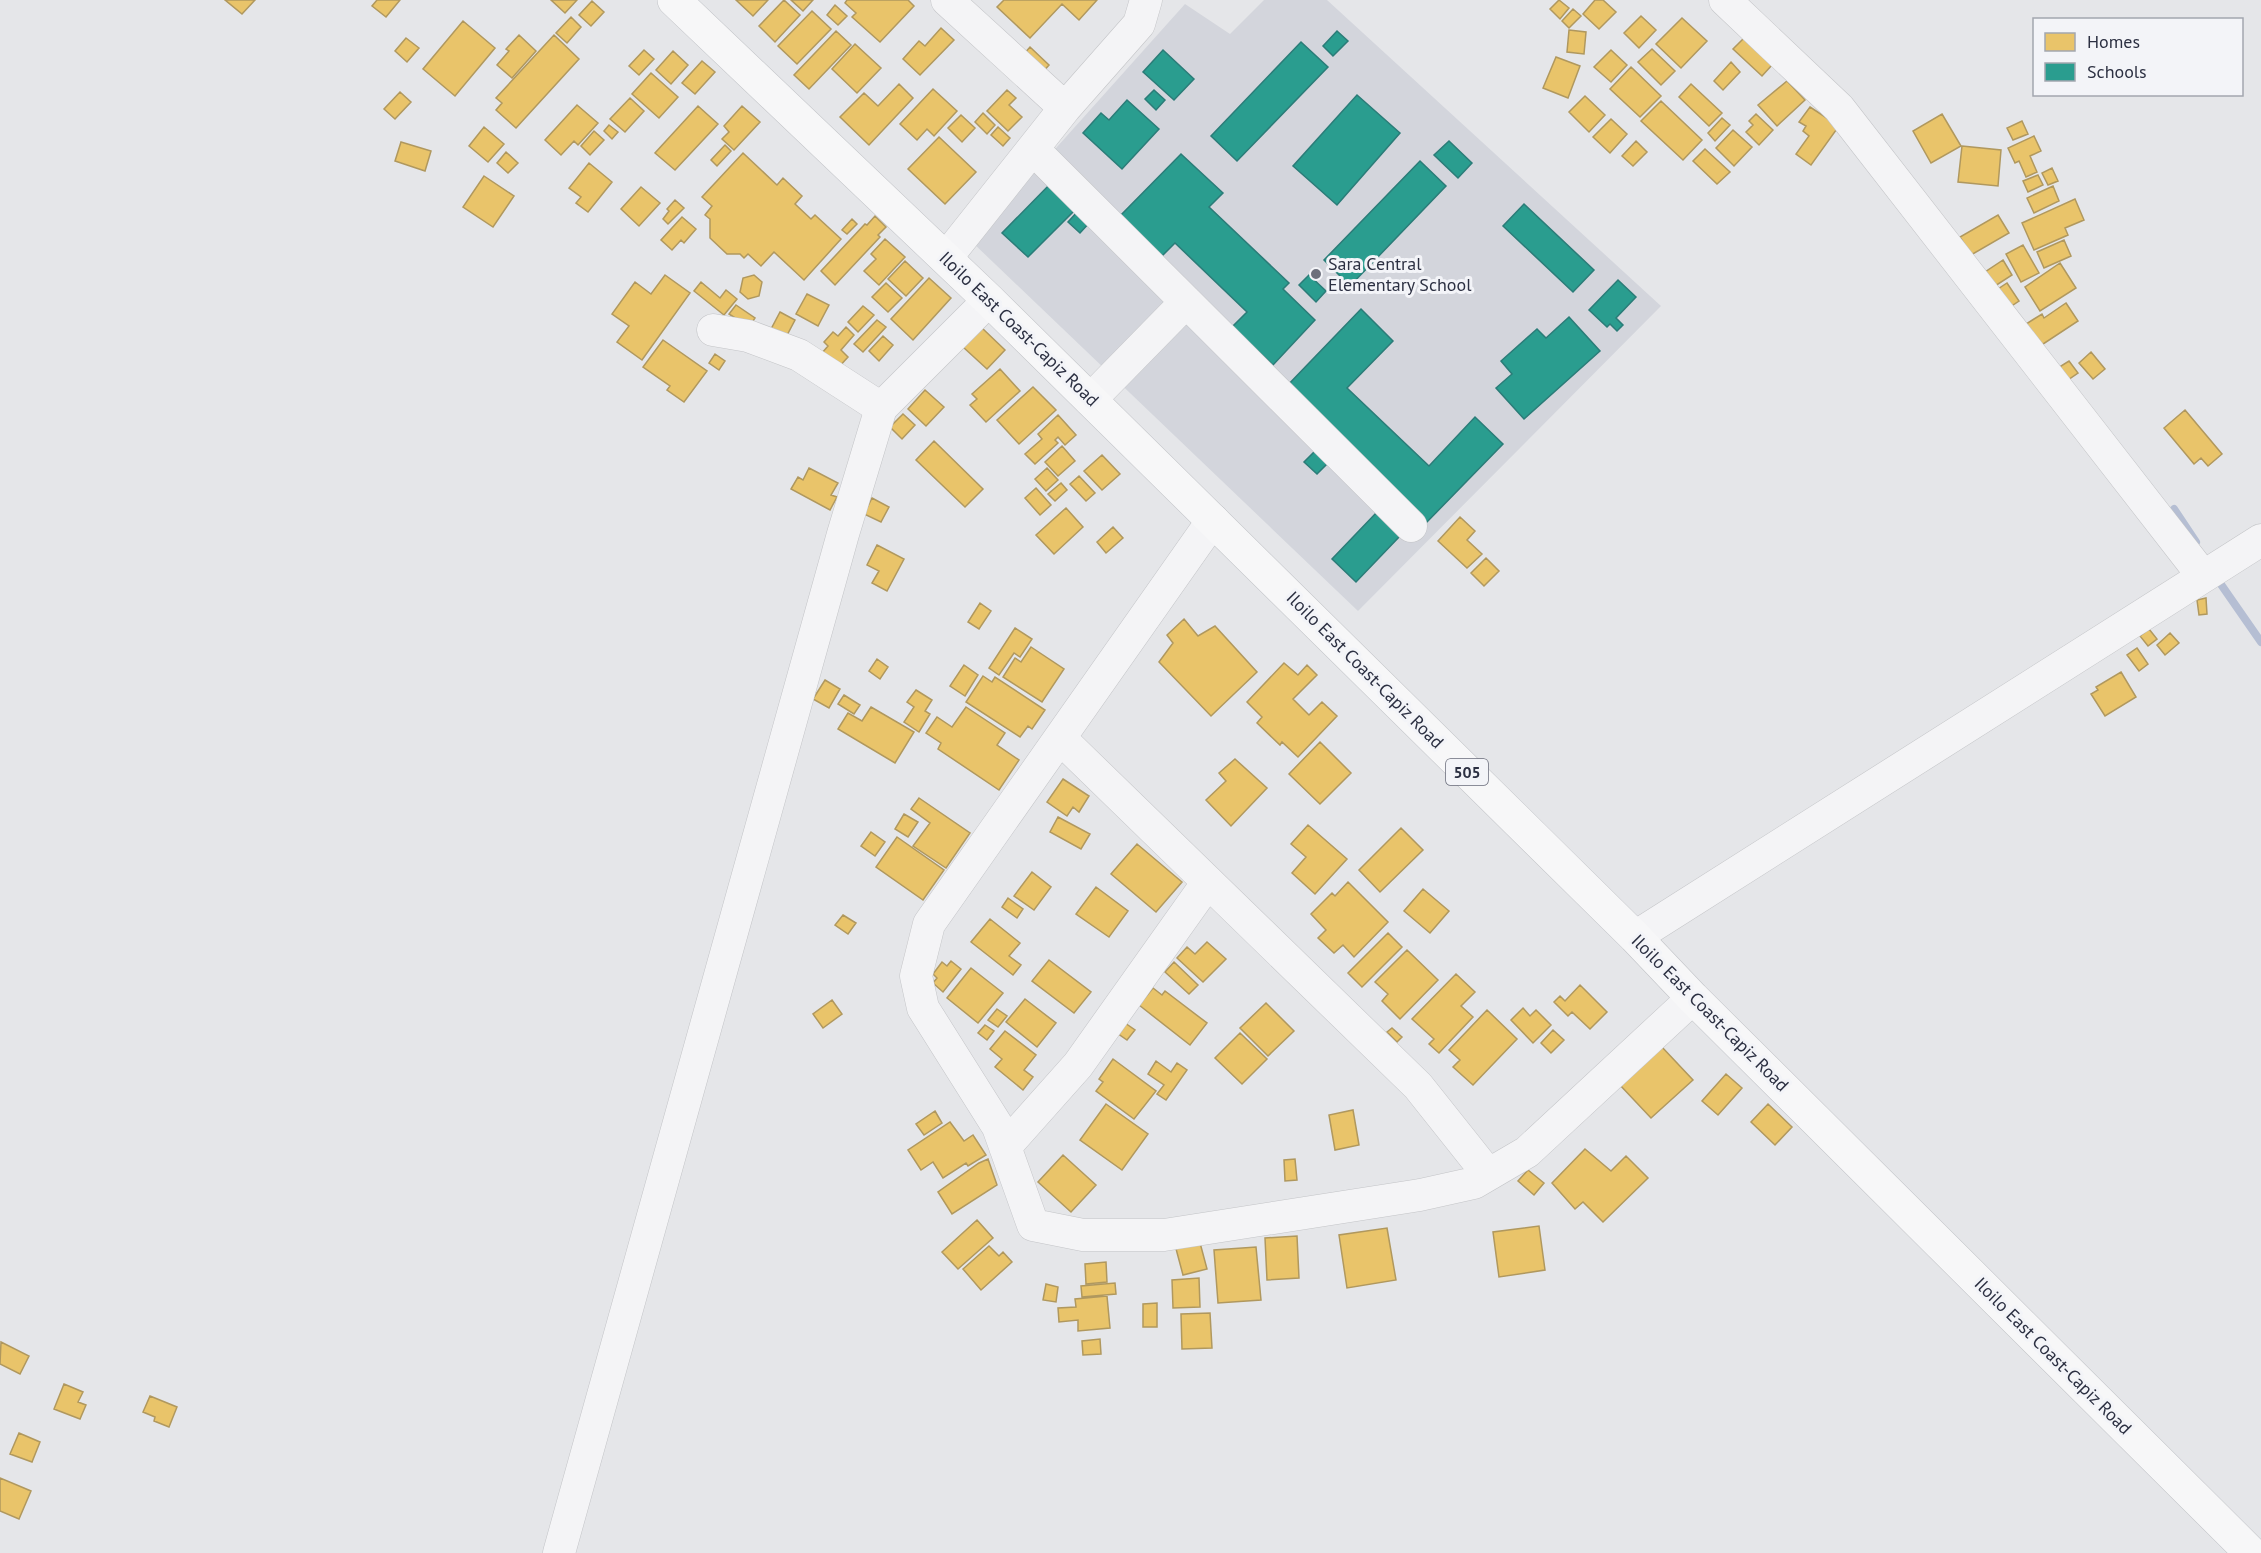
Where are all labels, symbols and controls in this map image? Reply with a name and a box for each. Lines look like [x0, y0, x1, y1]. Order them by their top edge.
legend [2033, 18, 2243, 96]
text: Homes [2087, 30, 2140, 53]
text: Schools [2087, 60, 2147, 83]
street label: Iloilo East Coast-Capiz Road [935, 246, 1104, 411]
place label: Sara Central Elementary School [1328, 252, 1472, 296]
marker: Sara Central Elementary School [1309, 267, 1323, 281]
street label: Iloilo East Coast-Capiz Road [1282, 586, 1449, 753]
road number: 505 [1446, 759, 1488, 785]
street label: Iloilo East Coast-Capiz Road [1627, 929, 1794, 1096]
street label: Iloilo East Coast-Capiz Road [1970, 1272, 2137, 1439]

